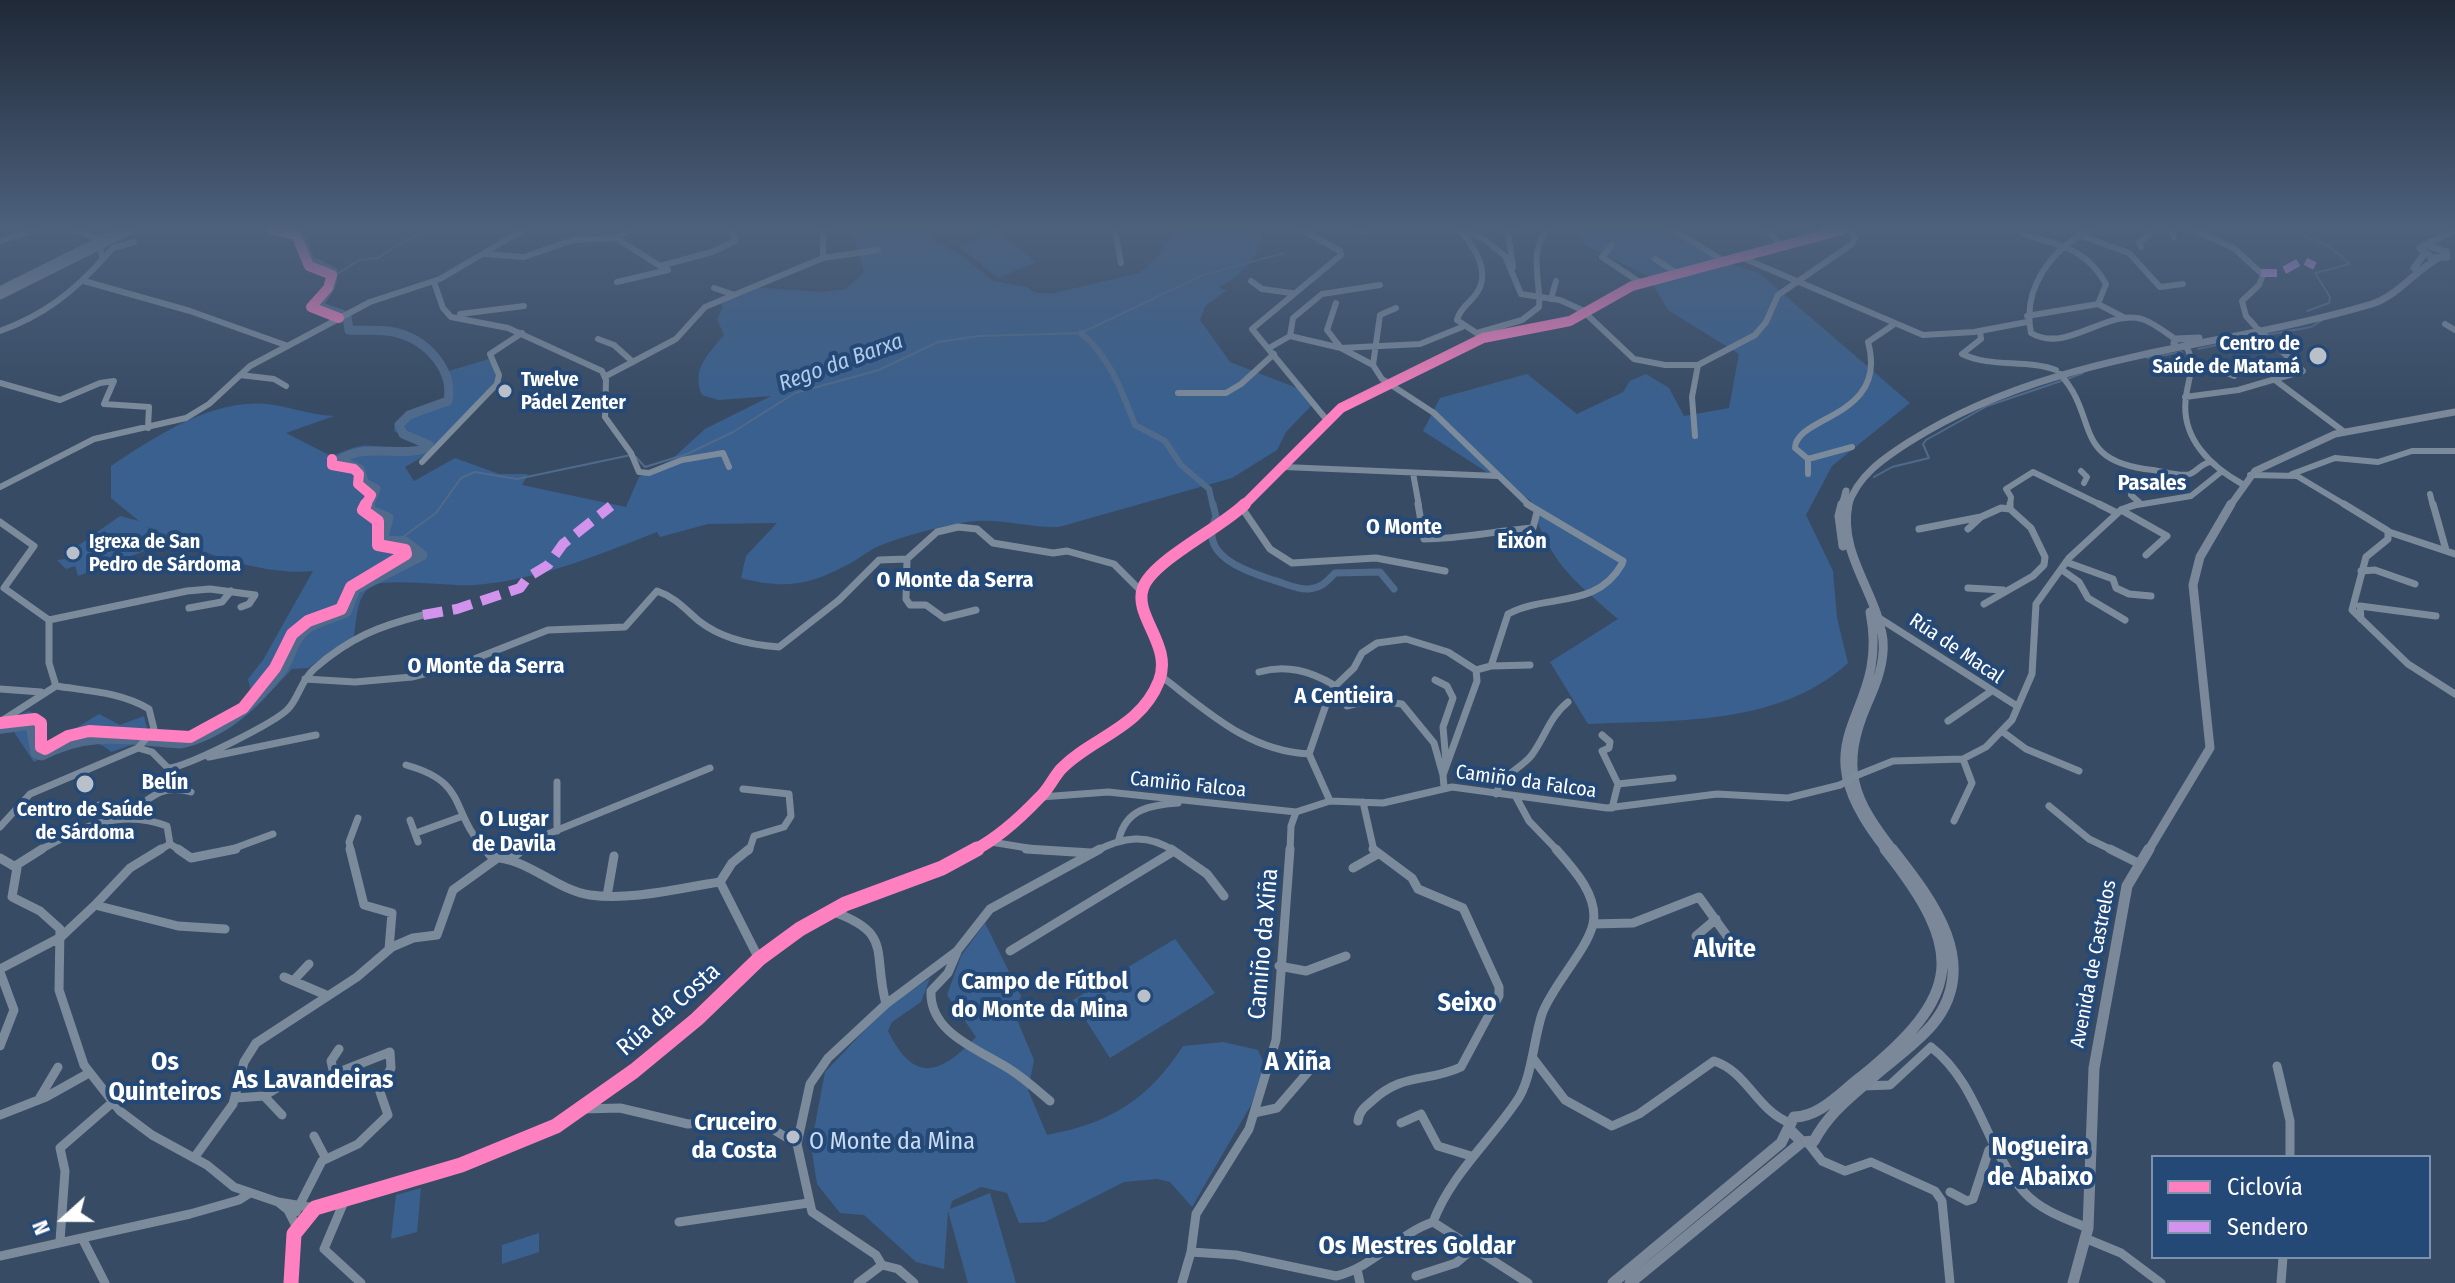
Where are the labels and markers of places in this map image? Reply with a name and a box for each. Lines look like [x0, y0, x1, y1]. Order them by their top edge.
place label: Centro de Saúde de Matamá [2153, 332, 2300, 379]
marker: Centro de Saúde de Matamá [2307, 345, 2329, 367]
place label: Twelve Pádel Zenter [521, 368, 626, 415]
marker: Twelve Pádel Zenter [496, 382, 514, 400]
place label: Igrexa de San Pedro de Sárdoma [89, 530, 241, 577]
marker: Igrexa de San Pedro de Sárdoma [64, 544, 82, 562]
marker: Centro de Saúde de Sárdoma [74, 773, 96, 795]
place label: Centro de Saúde de Sárdoma [17, 798, 153, 845]
place label: Campo de Fútbol do Monte da Mina [951, 968, 1128, 1024]
marker: Campo de Fútbol do Monte da Mina [1135, 987, 1153, 1005]
place label: Cruceiro da Costa [691, 1109, 777, 1165]
marker: Cruceiro da Costa [784, 1128, 802, 1146]

